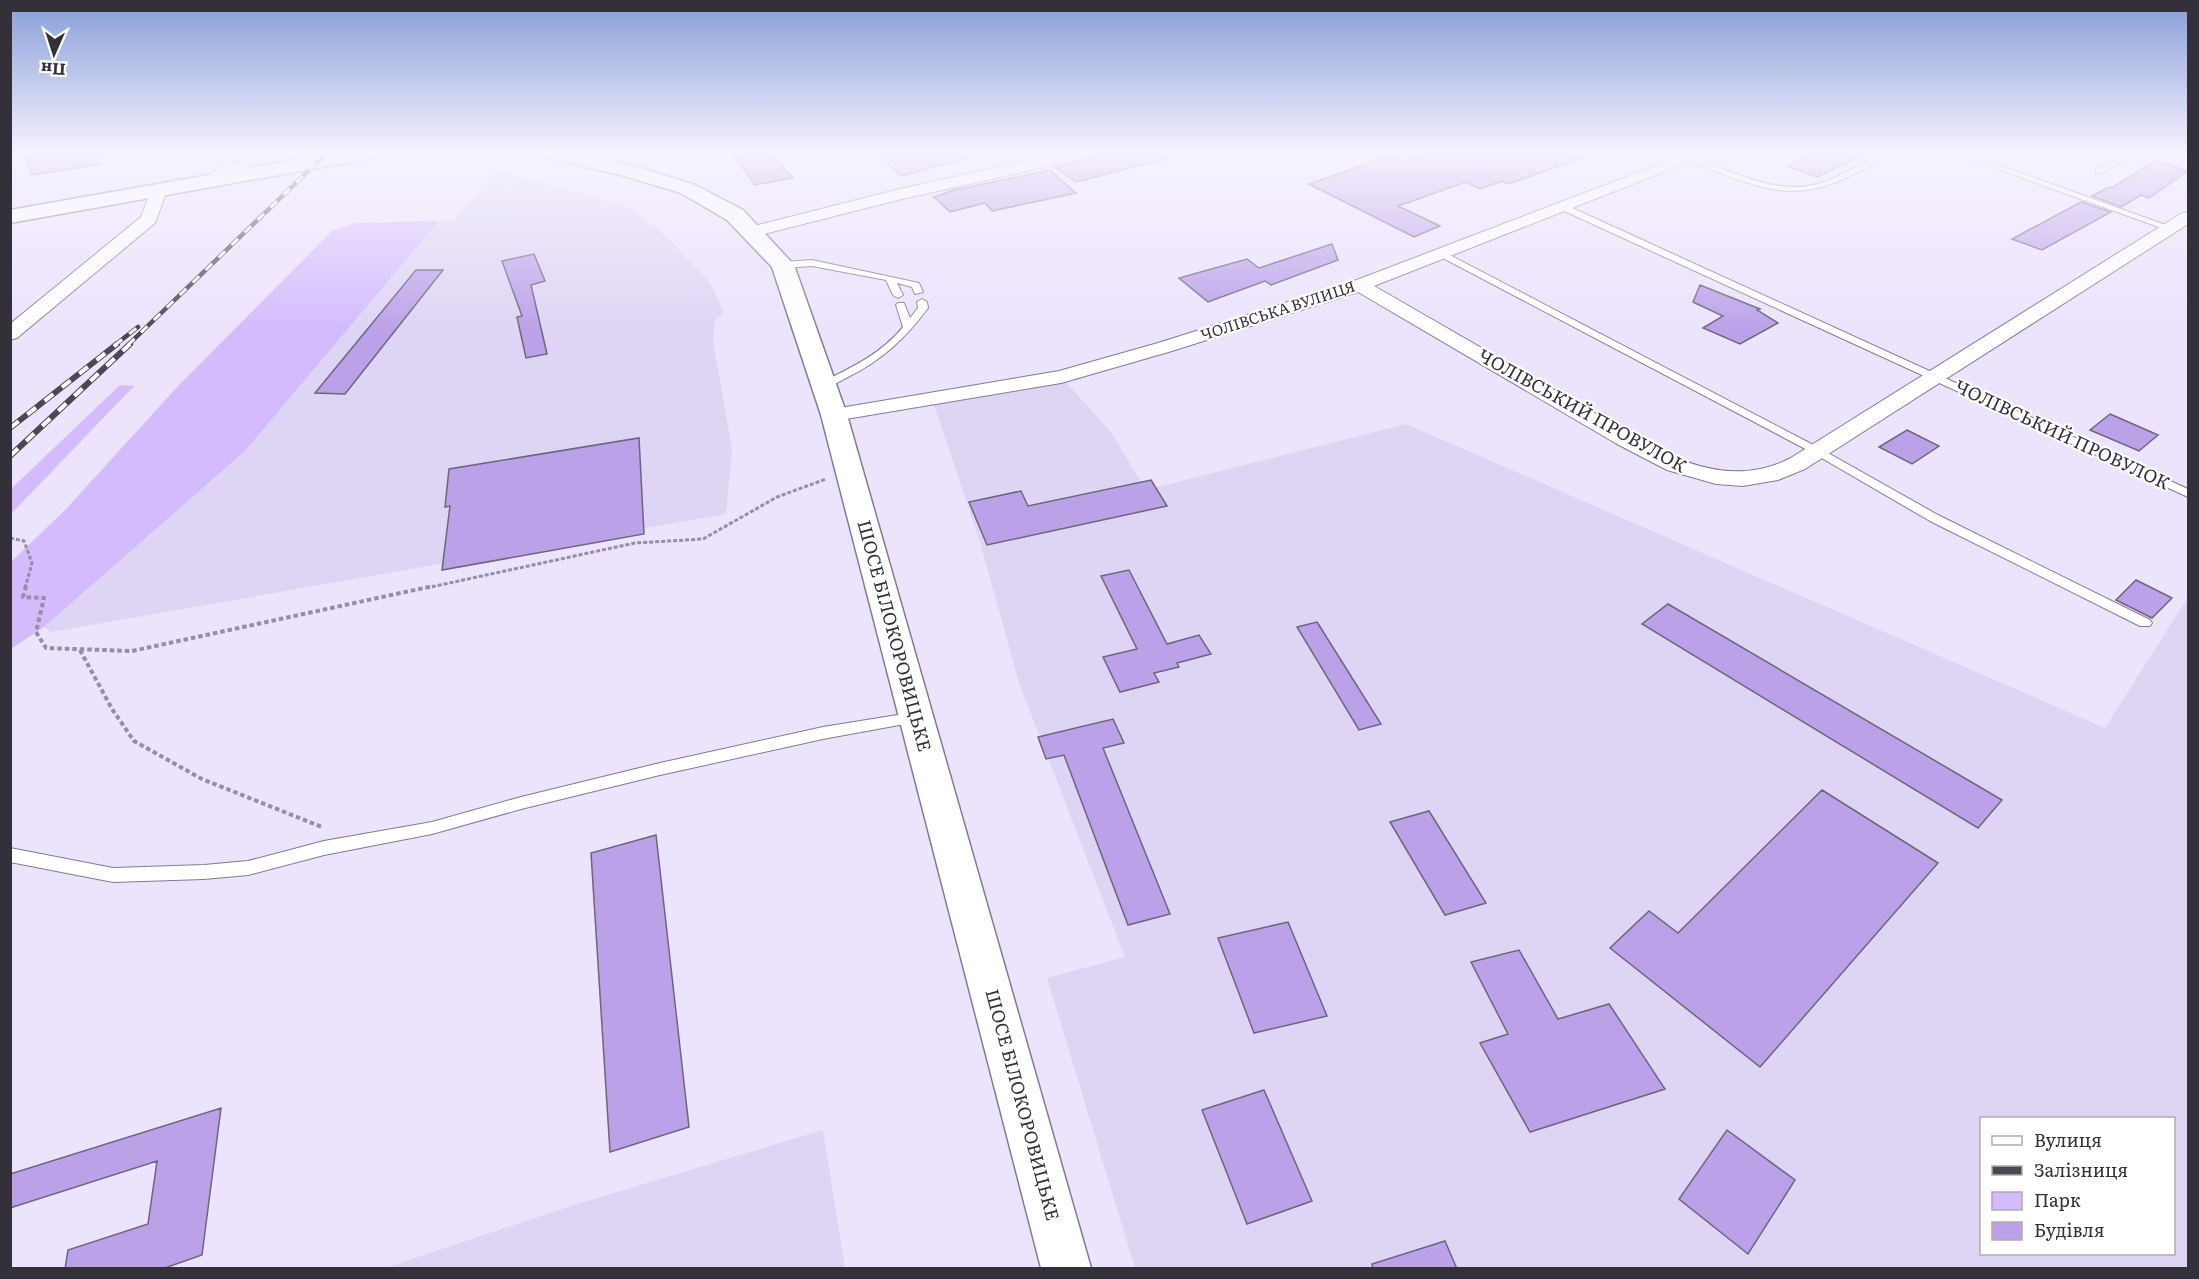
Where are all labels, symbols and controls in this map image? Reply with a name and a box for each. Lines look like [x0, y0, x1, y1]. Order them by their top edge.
north arrow [24, 24, 84, 84]
text: Пн [40, 57, 66, 83]
street label: ЧОЛІВСЬКА ВУЛИЦЯ [1197, 274, 1358, 345]
street label: ЧОЛІВСЬКИЙ ПРОВУЛОК [1474, 341, 1692, 478]
street label: ЧОЛІВСЬКИЙ ПРОВУЛОК [1951, 372, 2175, 495]
street label: ШОСЕ БІЛОКОРОВИЦЬКЕ [852, 517, 939, 754]
street label: ШОСЕ БІЛОКОРОВИЦЬКЕ [980, 986, 1067, 1223]
legend [1980, 1117, 2175, 1255]
text: Вулиця [2034, 1126, 2102, 1153]
text: Залізниця [2034, 1156, 2128, 1183]
text: Парк [2034, 1186, 2081, 1213]
text: Будівля [2034, 1216, 2105, 1243]

